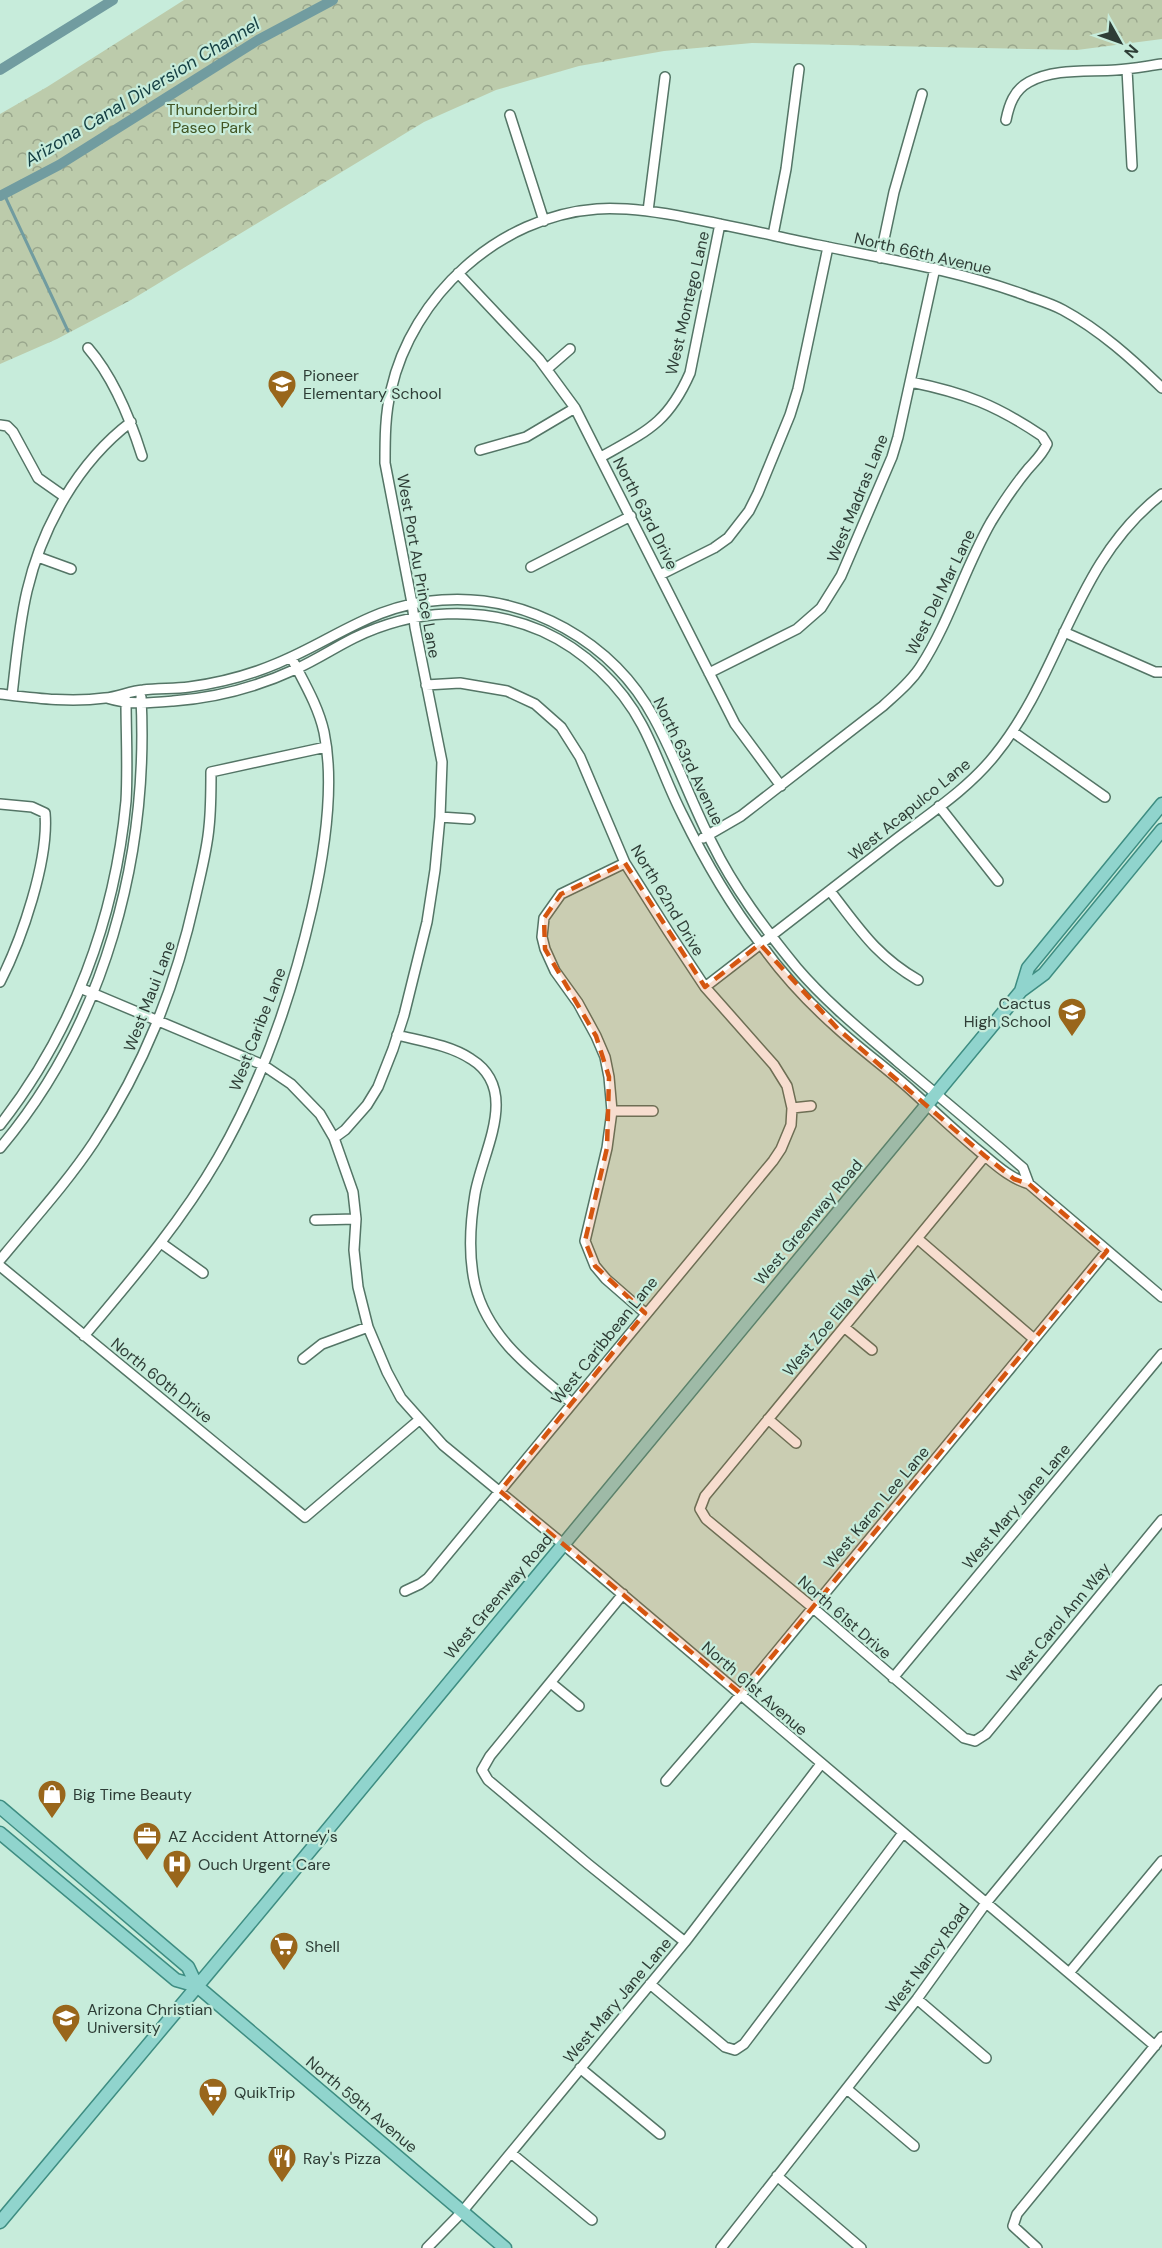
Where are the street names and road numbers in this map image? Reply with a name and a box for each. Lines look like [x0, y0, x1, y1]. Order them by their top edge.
street label: North 66th Avenue [852, 227, 994, 280]
street label: West Montego Lane [661, 229, 714, 377]
street label: West Madras Lane [822, 431, 893, 565]
street label: North 63rd Drive [608, 453, 683, 573]
street label: West Port Au Prince Lane [392, 472, 445, 660]
street label: West Del Mar Lane [901, 526, 980, 659]
street label: North 63rd Avenue [648, 694, 729, 829]
street label: West Acapulco Lane [844, 754, 975, 865]
street label: North 62nd Drive [626, 841, 709, 960]
street label: West Maui Lane [119, 938, 180, 1054]
street label: West Caribe Lane [224, 964, 291, 1094]
street label: West Greenway Road [750, 1155, 867, 1290]
street label: West Zoe Ella Way [778, 1264, 881, 1381]
street label: West Caribbean Lane [546, 1272, 662, 1409]
street label: North 60th Drive [107, 1333, 217, 1428]
street label: West Mary Jane Lane [958, 1439, 1075, 1574]
street label: West Karen Lee Lane [819, 1442, 934, 1573]
street label: West Greenway Road [440, 1529, 557, 1664]
street label: West Carol Ann Way [1002, 1558, 1115, 1687]
street label: North 61st Drive [794, 1571, 896, 1664]
street label: North 61st Avenue [697, 1637, 812, 1740]
street label: West Nancy Road [881, 1899, 974, 2017]
street label: West Mary Jane Lane [559, 1933, 676, 2068]
street label: North 59th Avenue [301, 2051, 422, 2157]

